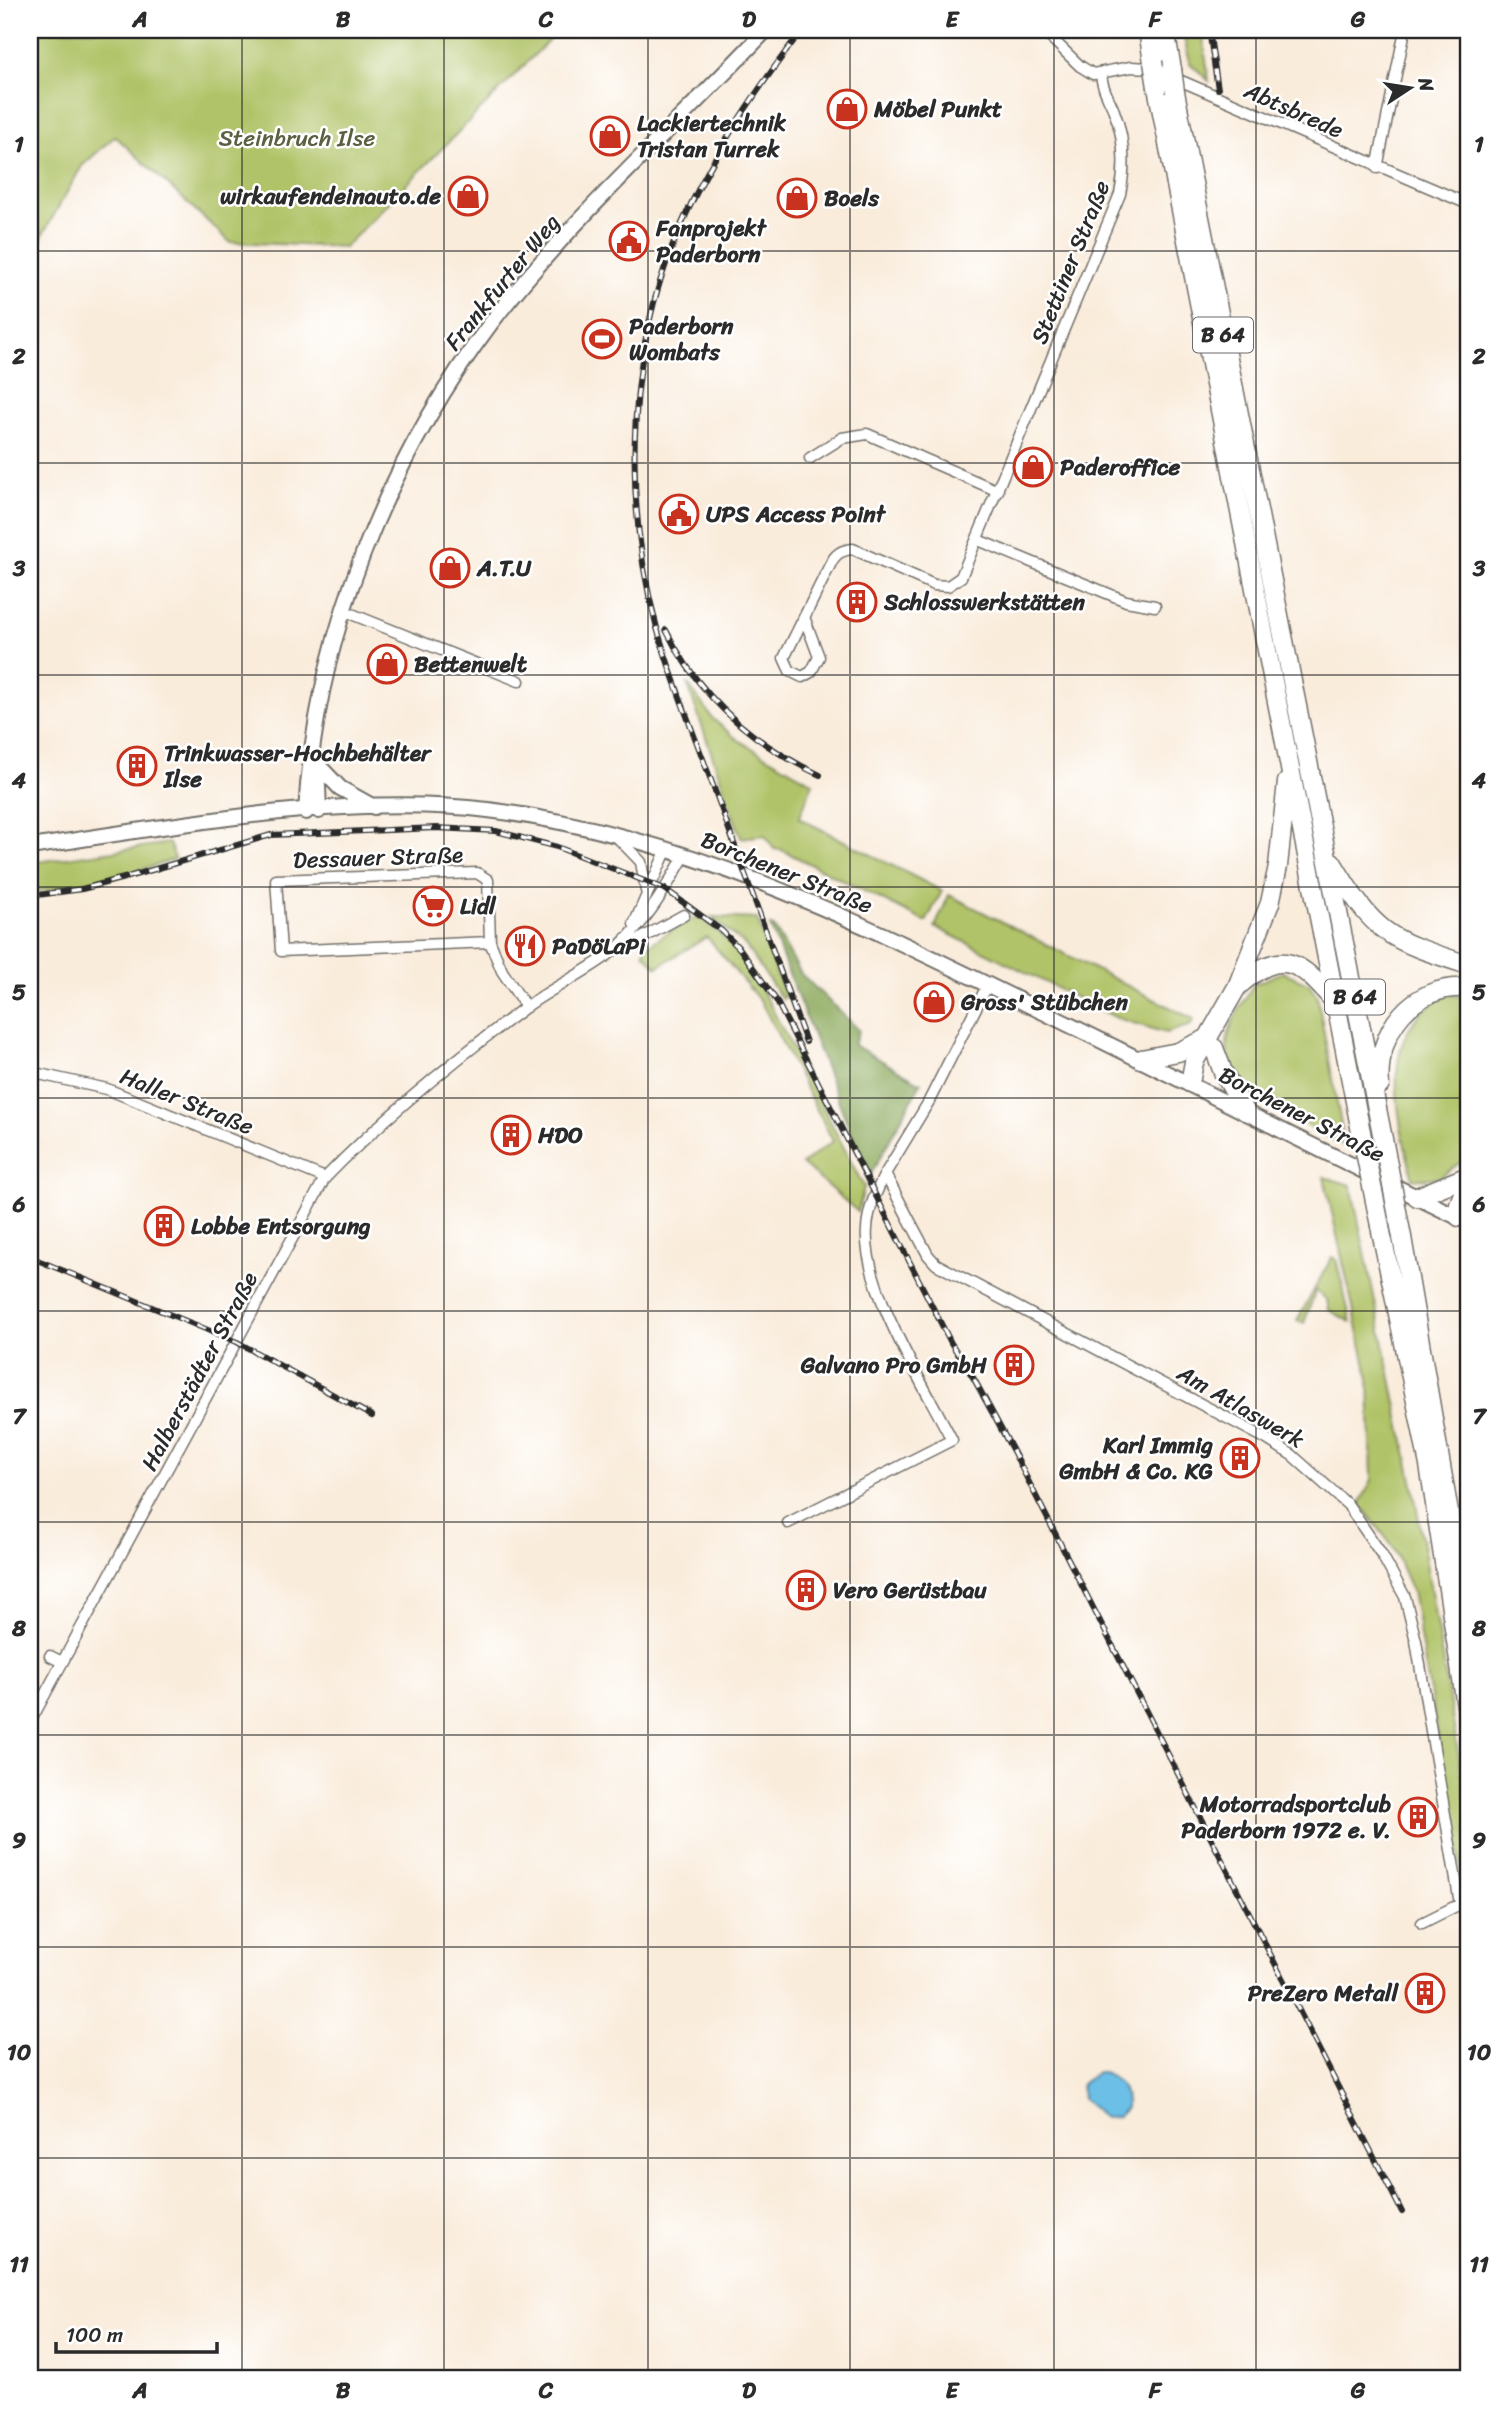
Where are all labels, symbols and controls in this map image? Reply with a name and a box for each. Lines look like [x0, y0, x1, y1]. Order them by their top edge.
text: A [131, 0, 148, 40]
text: B [336, 0, 351, 40]
text: C [538, 0, 554, 40]
text: D [742, 0, 757, 40]
text: E [946, 0, 961, 40]
text: F [1148, 0, 1163, 40]
text: G [1350, 0, 1366, 40]
north arrow [1376, 52, 1446, 122]
street label: Abtsbrede [1237, 70, 1350, 151]
text: N [1408, 74, 1444, 95]
shop icon: Möbel Punkt [826, 88, 868, 130]
place label: Möbel Punkt [873, 89, 1002, 130]
place label: Lackiertechnik Tristan Turrek [637, 103, 787, 170]
shop icon: Lackiertechnik Tristan Turrek [589, 115, 631, 157]
park label: Steinbruch Ilse [219, 118, 376, 159]
text: 1 [14, 124, 24, 165]
text: 1 [1474, 124, 1484, 165]
street label: Stettiner Straße [1019, 174, 1122, 350]
shop icon: wirkaufendeinauto.de [447, 175, 489, 217]
place label: wirkaufendeinauto.de [220, 176, 441, 217]
shop icon: Boels [776, 177, 818, 219]
place label: Boels [824, 178, 880, 219]
street label: Frankfurter Weg [434, 204, 571, 360]
place label: Fanprojekt Paderborn [655, 208, 768, 275]
public building icon: Fanprojekt Paderborn [608, 220, 650, 262]
place label: Paderborn Wombats [629, 306, 734, 373]
sports icon: Paderborn Wombats [581, 318, 623, 360]
road number: B 64 [1193, 318, 1253, 352]
text: 2 [11, 336, 26, 377]
text: 2 [1471, 336, 1486, 377]
shop icon: Paderoffice [1012, 446, 1054, 488]
place label: Paderoffice [1060, 447, 1180, 488]
public building icon: UPS Access Point [658, 493, 700, 535]
place label: UPS Access Point [706, 494, 887, 535]
shop icon: A.T.U [429, 547, 471, 589]
text: 3 [12, 548, 26, 589]
place label: A.T.U [476, 548, 532, 589]
text: 3 [1472, 548, 1486, 589]
building icon: Schlosswerkstätten [836, 581, 878, 623]
place label: Schlosswerkstätten [883, 582, 1086, 623]
shop icon: Bettenwelt [366, 643, 408, 685]
place label: Bettenwelt [414, 644, 527, 685]
place label: Trinkwasser-Hochbehälter Ilse [163, 733, 433, 800]
building icon: Trinkwasser-Hochbehälter Ilse [116, 745, 158, 787]
text: 4 [11, 760, 27, 801]
text: 4 [1471, 760, 1487, 801]
street label: Borchener Straße [695, 819, 879, 926]
street label: Dessauer Straße [292, 834, 464, 881]
supermarket icon: Lidl [412, 885, 454, 927]
place label: Lidl [460, 886, 497, 927]
restaurant icon: PaDöLaPi [504, 925, 546, 967]
place label: PaDöLaPi [552, 926, 647, 967]
text: 5 [12, 972, 26, 1013]
text: 5 [1472, 972, 1486, 1013]
road number: B 64 [1325, 979, 1385, 1014]
shop icon: Gross' Stübchen [913, 981, 955, 1023]
place label: Gross' Stübchen [960, 982, 1129, 1023]
street label: Borchener Straße [1211, 1055, 1392, 1174]
street label: Haller Straße [114, 1056, 260, 1147]
building icon: HDO [490, 1114, 532, 1156]
place label: HDO [537, 1115, 583, 1156]
text: 6 [11, 1184, 26, 1225]
text: 6 [1471, 1184, 1486, 1225]
building icon: Lobbe Entsorgung [143, 1205, 185, 1247]
place label: Lobbe Entsorgung [191, 1206, 371, 1247]
street label: Halberstädter Straße [129, 1264, 269, 1478]
building icon: Galvano Pro GmbH [993, 1344, 1035, 1386]
place label: Galvano Pro GmbH [800, 1345, 988, 1386]
street label: Am Atlaswerk [1168, 1353, 1313, 1460]
text: 7 [12, 1396, 27, 1437]
text: 7 [1472, 1396, 1487, 1437]
place label: Karl Immig GmbH & Co. KG [1058, 1425, 1213, 1492]
building icon: Karl Immig GmbH & Co. KG [1219, 1437, 1261, 1479]
building icon: Vero Gerüstbau [785, 1569, 827, 1611]
place label: Vero Gerüstbau [833, 1570, 987, 1611]
text: 8 [11, 1608, 26, 1649]
text: 8 [1471, 1608, 1486, 1649]
place label: Motorradsportclub Paderborn 1972 e. V. [1181, 1784, 1391, 1851]
building icon: Motorradsportclub Paderborn 1972 e. V. [1397, 1796, 1439, 1838]
text: 9 [12, 1820, 26, 1861]
text: 9 [1472, 1820, 1486, 1861]
building icon: PreZero Metall [1404, 1972, 1446, 2014]
place label: PreZero Metall [1248, 1973, 1399, 2014]
text: 10 [7, 2032, 32, 2073]
text: 10 [1467, 2032, 1492, 2073]
text: 11 [9, 2244, 29, 2285]
text: 11 [1469, 2244, 1489, 2285]
scale bar [56, 2311, 217, 2355]
text: 100 m [66, 2316, 123, 2354]
text: A [131, 2370, 148, 2409]
text: B [336, 2370, 351, 2409]
text: C [538, 2370, 554, 2409]
text: D [742, 2370, 757, 2409]
text: E [946, 2370, 961, 2409]
text: F [1148, 2370, 1163, 2409]
text: G [1350, 2370, 1366, 2409]

